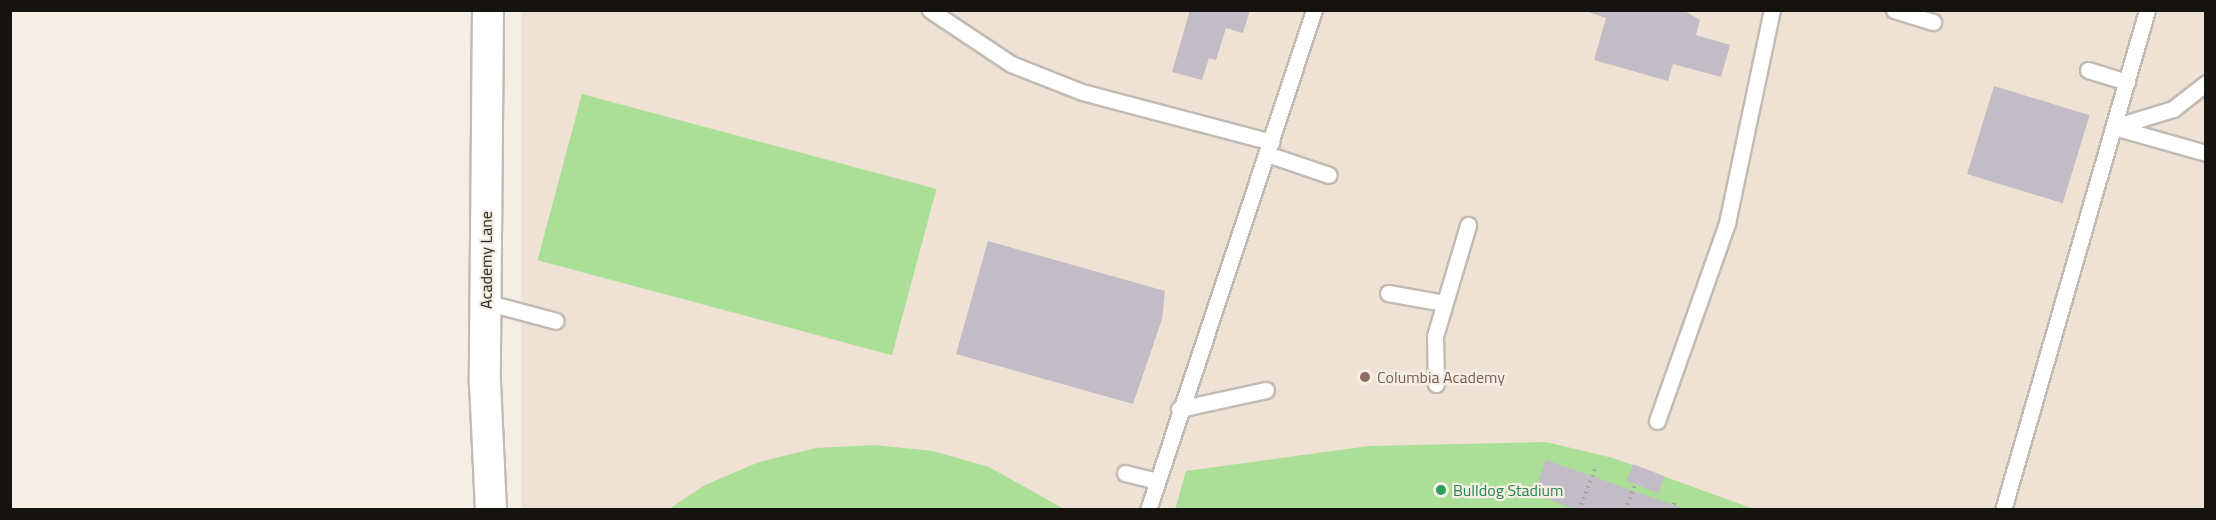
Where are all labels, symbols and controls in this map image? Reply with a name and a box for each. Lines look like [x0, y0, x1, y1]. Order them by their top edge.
street label: Academy Lane [476, 211, 496, 309]
place label: Columbia Academy [1377, 367, 1505, 387]
marker: Columbia Academy [1358, 370, 1372, 384]
place label: Bulldog Stadium [1453, 480, 1563, 500]
marker: Bulldog Stadium [1434, 483, 1448, 497]

